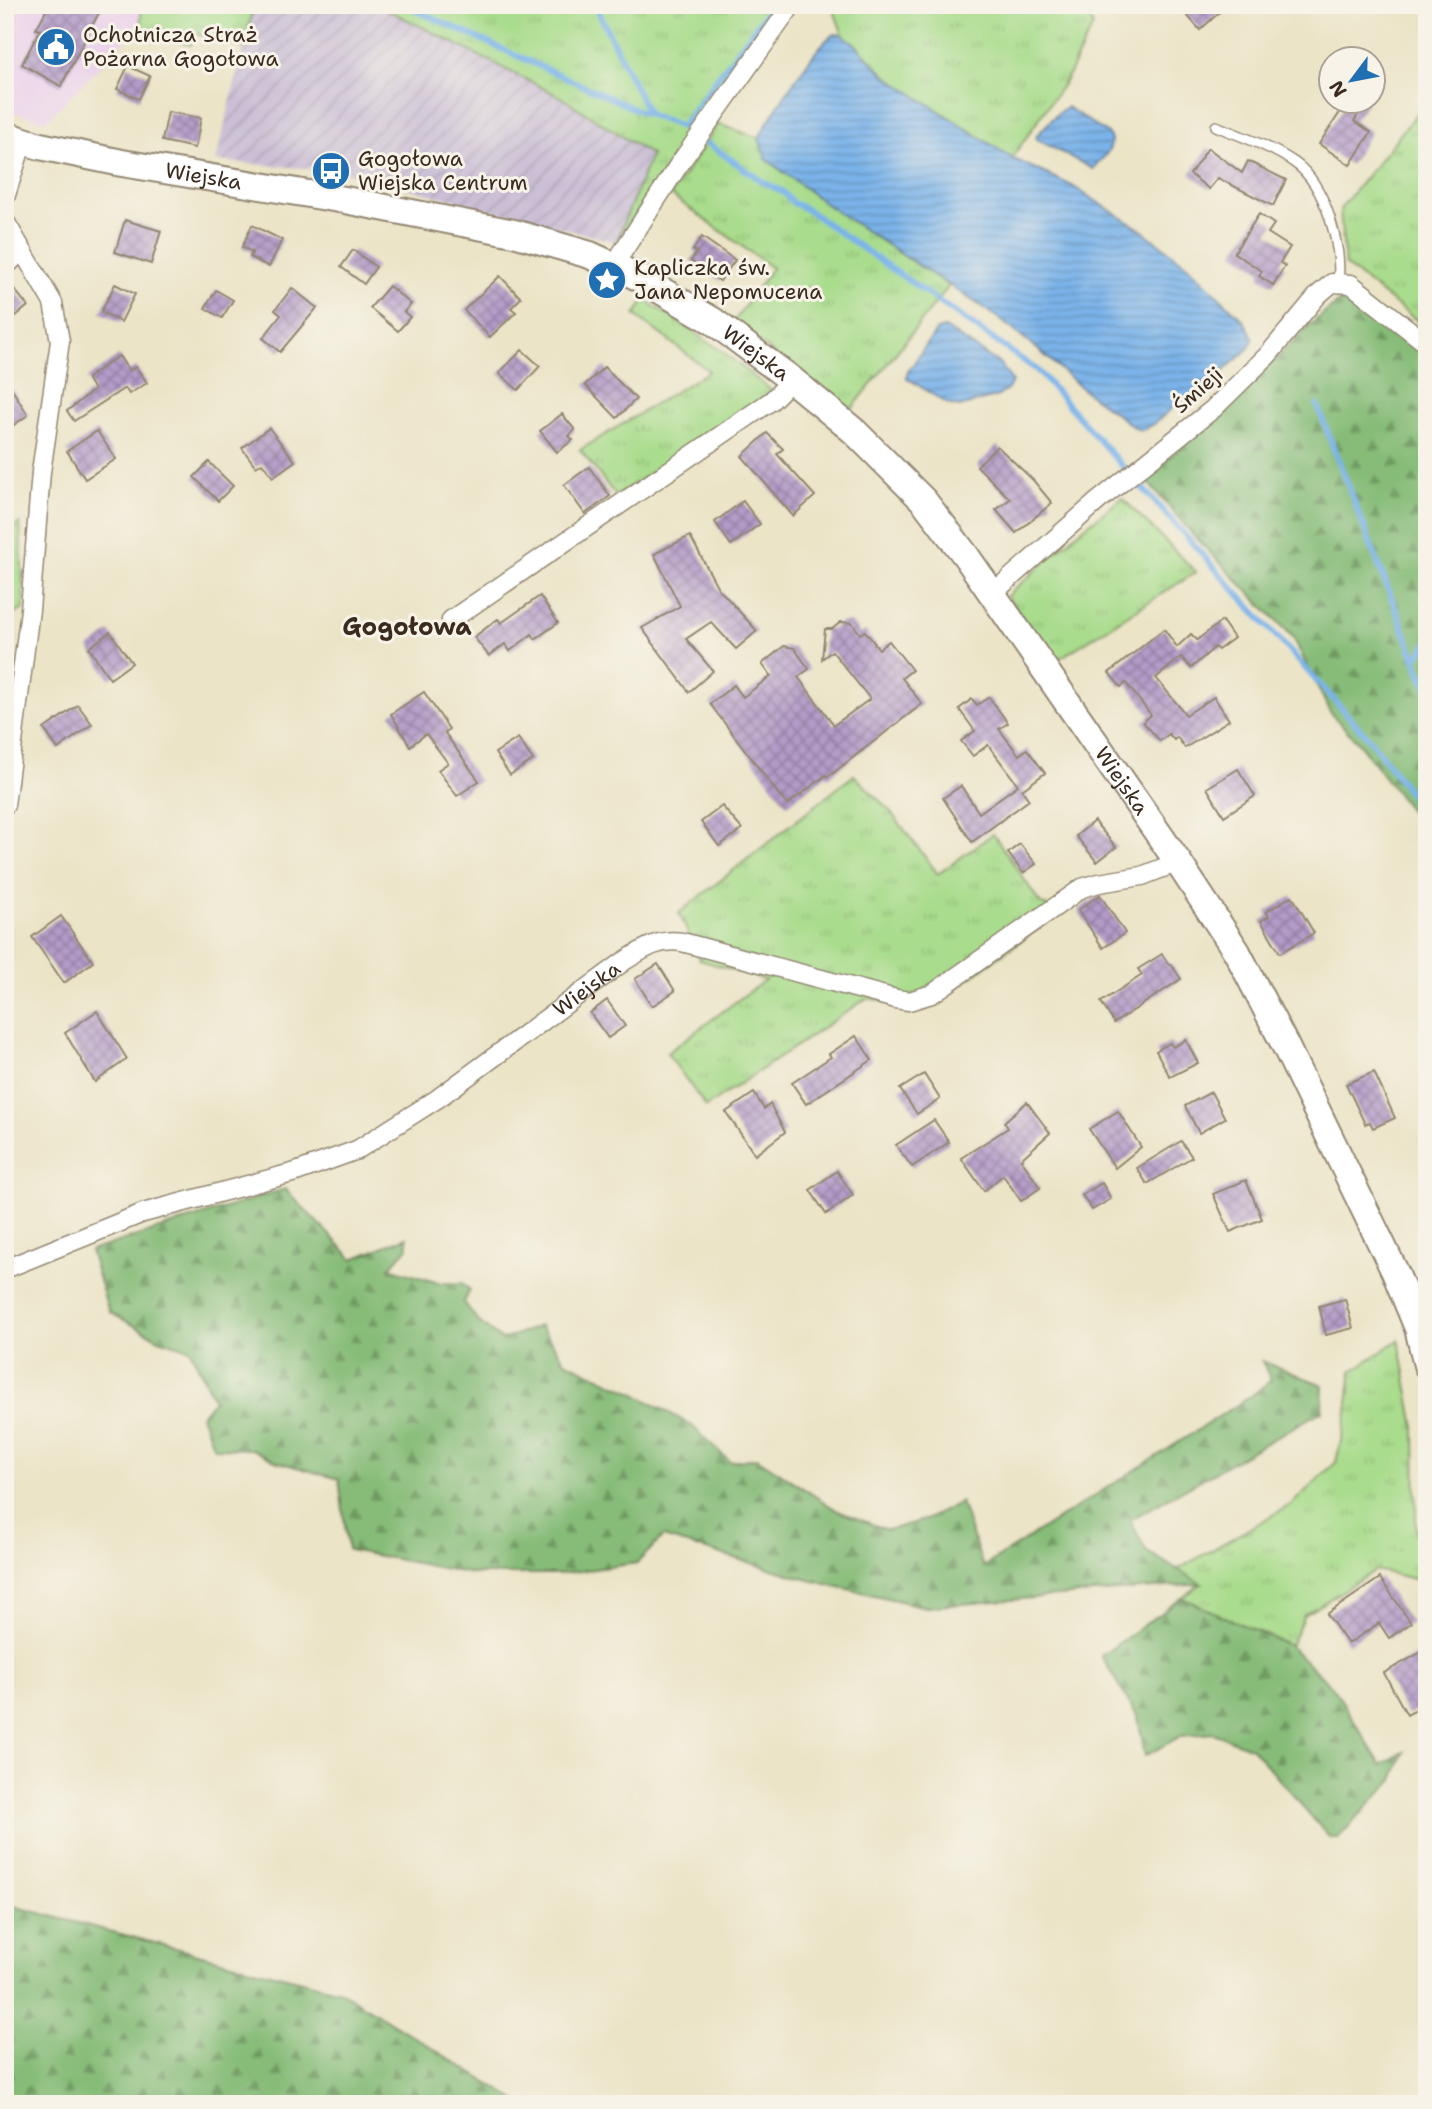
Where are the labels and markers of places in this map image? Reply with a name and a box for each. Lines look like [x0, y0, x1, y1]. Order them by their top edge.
place label: Ochotnicza Straż Pożarna Gogołowa [83, 21, 279, 73]
public building icon: Ochotnicza Straż Pożarna Gogołowa [35, 26, 77, 68]
place label: Gogołowa Wiejska Centrum [358, 145, 528, 197]
bus stop icon: Gogołowa Wiejska Centrum [310, 150, 352, 192]
place label: Kapliczka św. Jana Nepomucena [634, 254, 822, 306]
place icon: Kapliczka św. Jana Nepomucena [586, 259, 628, 301]

